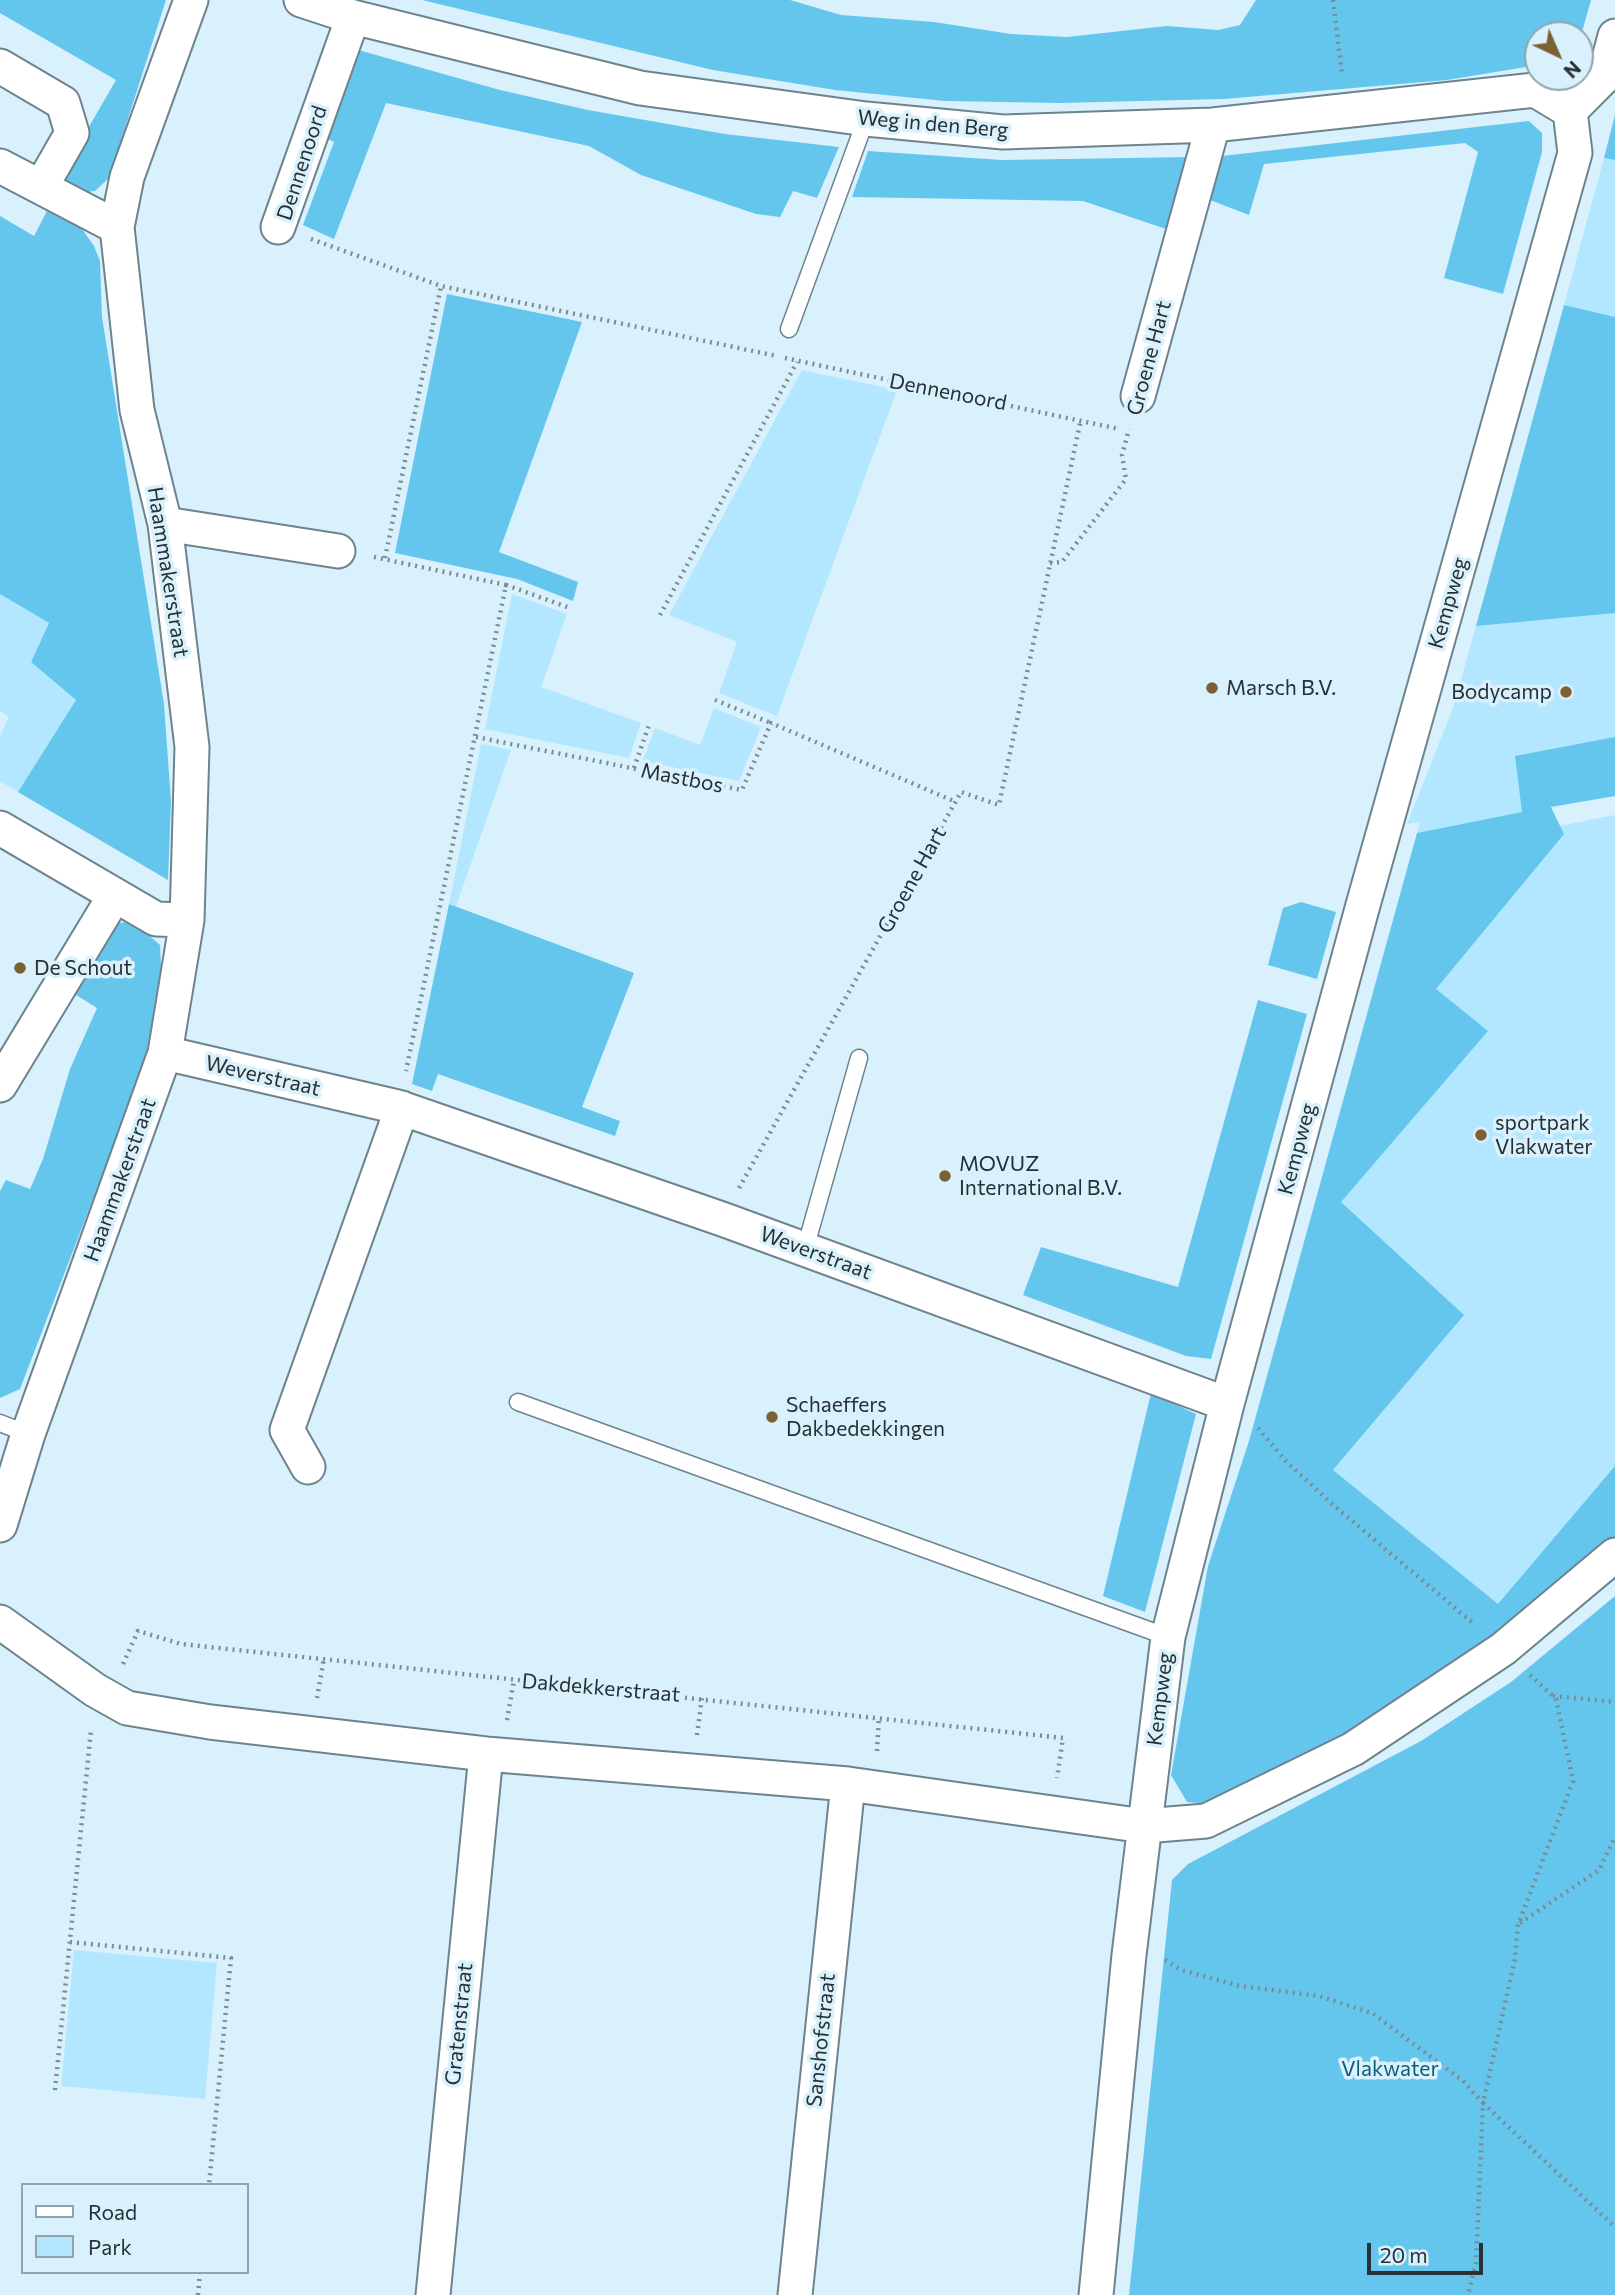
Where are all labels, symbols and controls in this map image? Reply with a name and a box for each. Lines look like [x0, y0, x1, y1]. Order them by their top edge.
north arrow [1524, 21, 1594, 91]
text: N [1559, 57, 1586, 83]
street label: Dennenoord [272, 103, 332, 223]
street label: Weg in den Berg [856, 105, 1010, 143]
street label: Groene Hart [1122, 298, 1176, 418]
street label: Dennenoord [887, 368, 1009, 416]
street label: Haammakerstraat [142, 485, 194, 659]
street label: Kempweg [1423, 554, 1473, 652]
place label: Marsch B.V. [1226, 675, 1336, 701]
place label: Bodycamp [1451, 679, 1552, 705]
marker: Marsch B.V. [1204, 680, 1220, 696]
marker: Bodycamp [1558, 684, 1574, 700]
street label: Mastbos [639, 758, 725, 798]
street label: Groene Hart [872, 822, 952, 938]
place label: De Schout [34, 955, 132, 981]
marker: De Schout [12, 960, 28, 976]
street label: Weverstraat [203, 1051, 323, 1101]
street label: Haammakerstraat [79, 1095, 161, 1265]
street label: Kempweg [1273, 1100, 1321, 1198]
place label: sportpark Vlakwater [1495, 1110, 1593, 1160]
marker: sportpark Vlakwater [1473, 1127, 1489, 1143]
place label: MOVUZ International B.V. [959, 1151, 1122, 1201]
marker: MOVUZ International B.V. [937, 1168, 953, 1184]
street label: Weverstraat [757, 1221, 875, 1285]
place label: Schaeffers Dakbedekkingen [786, 1392, 945, 1442]
marker: Schaeffers Dakbedekkingen [764, 1409, 780, 1425]
street label: Kempweg [1142, 1651, 1178, 1747]
street label: Dakdekkerstraat [521, 1669, 681, 1707]
street label: Gratenstraat [440, 1962, 478, 2086]
street label: Sanshofstraat [801, 1972, 841, 2108]
park label: Vlakwater [1341, 2056, 1439, 2082]
legend [21, 2183, 248, 2274]
text: Road [88, 2199, 137, 2224]
scale bar [1370, 2228, 1486, 2272]
text: Park [88, 2234, 132, 2259]
text: 20 m [1380, 2242, 1428, 2267]

